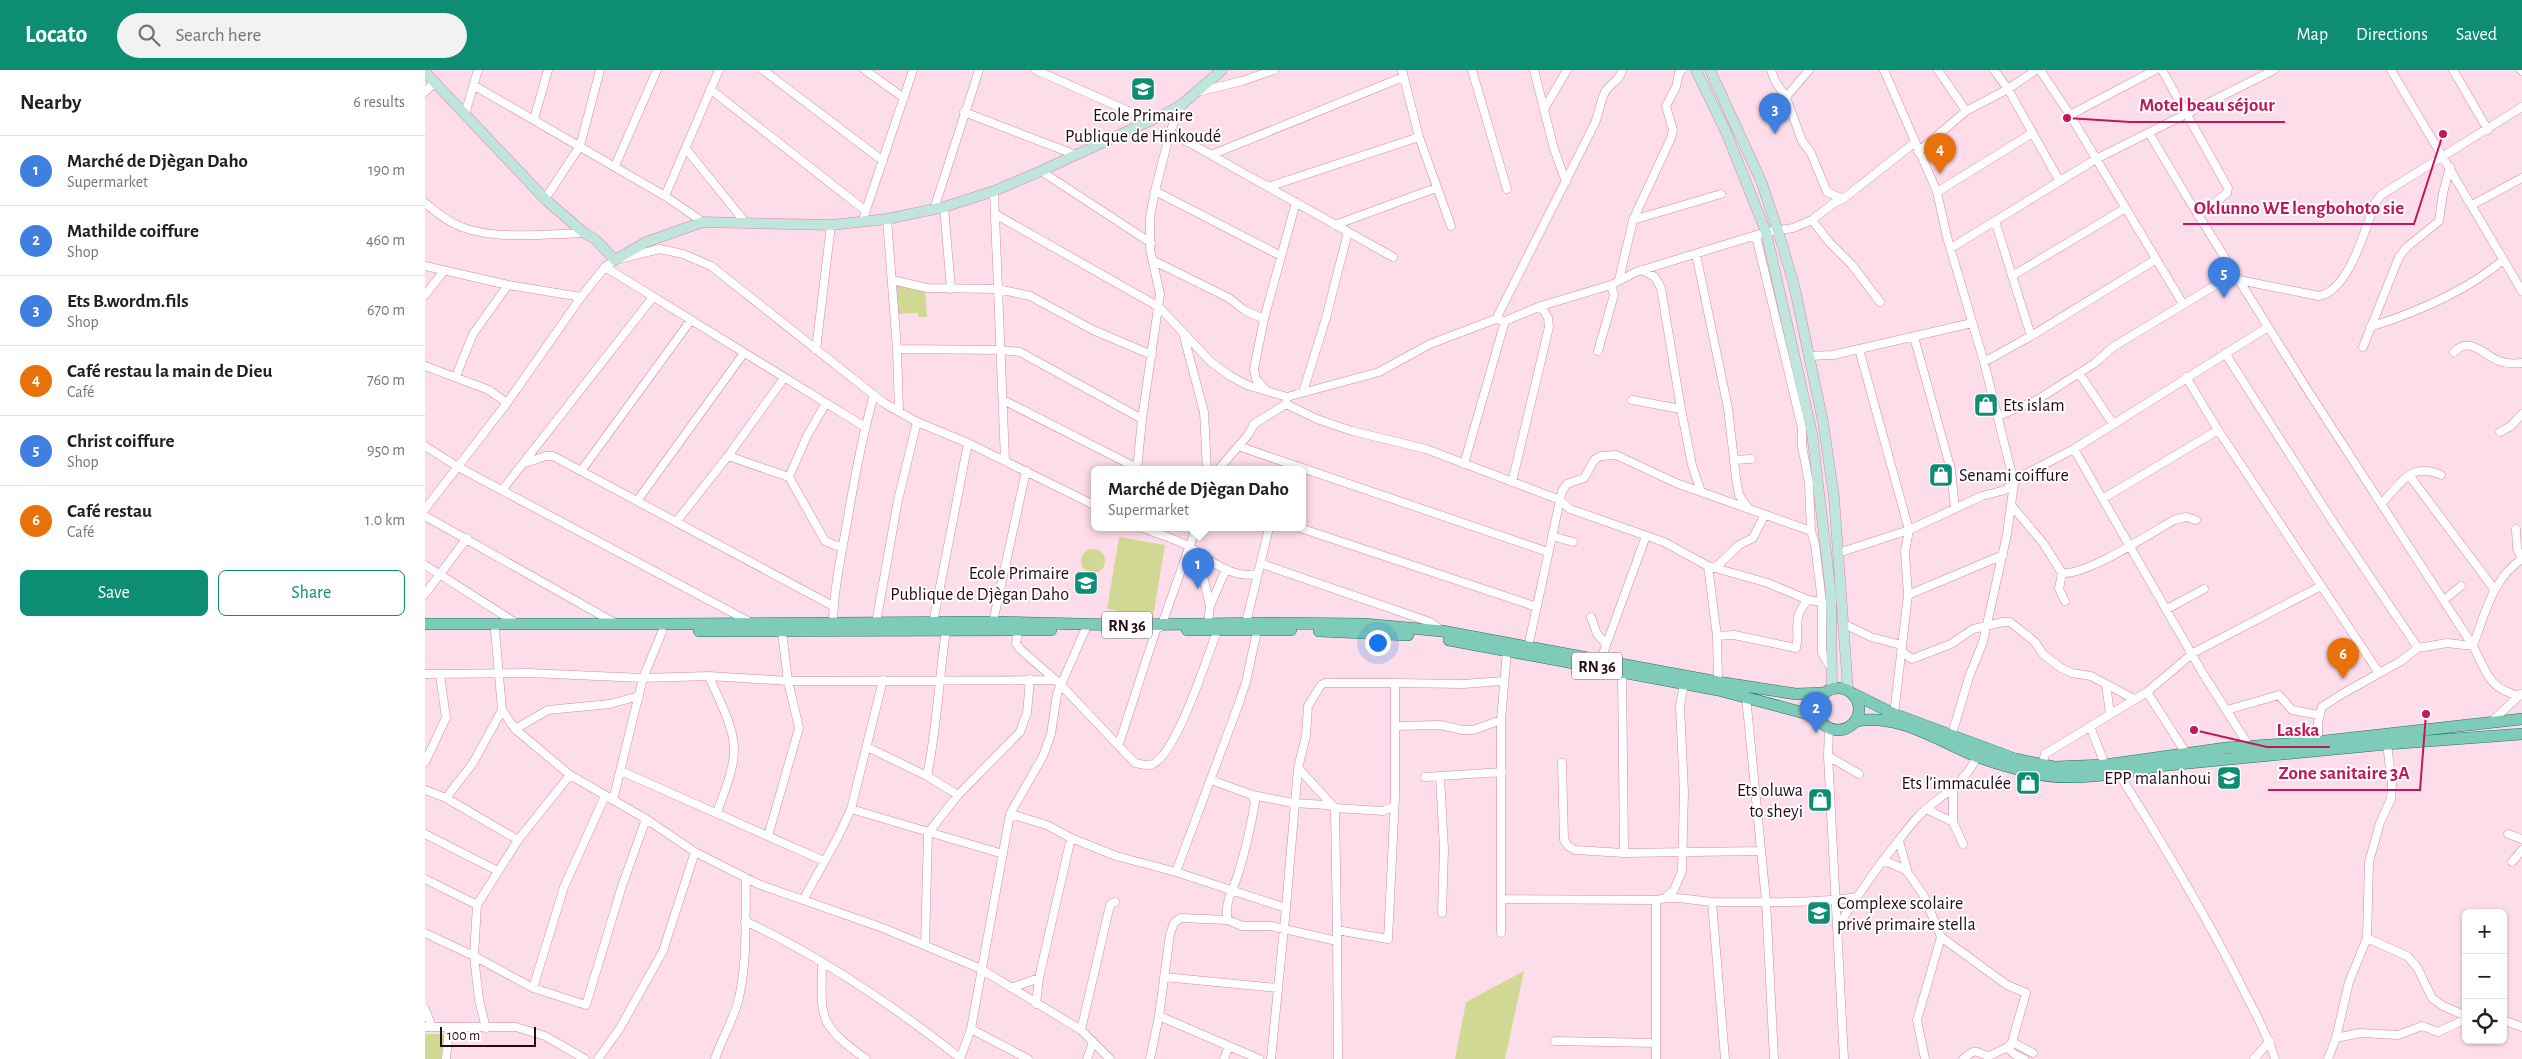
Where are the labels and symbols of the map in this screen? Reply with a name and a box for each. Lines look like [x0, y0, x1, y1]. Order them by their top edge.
school or university icon: Ecole Primaire Publique de Hinkoudé [1130, 76, 1156, 102]
callout: Motel beau séjour [2130, 88, 2285, 122]
pin: 3 [1759, 93, 1791, 134]
text: Motel beau séjour [2139, 96, 2275, 115]
place label: Ecole Primaire Publique de Hinkoudé [1065, 107, 1221, 146]
pin: 4 [1924, 133, 1956, 174]
callout: Oklunno WE lengbohoto sie [2183, 190, 2414, 224]
text: Oklunno WE lengbohoto sie [2194, 199, 2404, 218]
pin: 5 [2208, 257, 2240, 298]
shop icon: Ets islam [1973, 392, 1999, 418]
place label: Ets islam [2003, 397, 2065, 415]
shop icon: Senami coiffure [1928, 462, 1954, 488]
place label: Senami coiffure [1959, 467, 2069, 485]
pin: 1 [1182, 548, 1214, 589]
place label: Ecole Primaire Publique de Djègan Daho [890, 565, 1069, 604]
school or university icon: Ecole Primaire Publique de Djègan Daho [1073, 570, 1099, 596]
road number: RN 36 [1102, 612, 1152, 638]
your location [1365, 630, 1391, 656]
pin: 6 [2327, 638, 2359, 679]
road number: RN 36 [1572, 652, 1622, 680]
pin: 2 [1800, 692, 1832, 733]
callout: Laska [2267, 713, 2330, 747]
text: Laska [2277, 721, 2319, 740]
callout: Zone sanitaire 3A [2268, 756, 2420, 790]
text: Zone sanitaire 3A [2278, 764, 2410, 783]
school or university icon: EPP malanhoui [2216, 765, 2242, 791]
shop icon: Ets l'immaculée [2015, 770, 2041, 796]
place label: EPP malanhoui [2104, 770, 2211, 788]
place label: Ets l'immaculée [1901, 775, 2011, 793]
place label: Ets oluwa to sheyi [1737, 782, 1803, 821]
shop icon: Ets oluwa to sheyi [1807, 787, 1833, 813]
place label: Complexe scolaire privé primaire stella [1837, 895, 1976, 934]
school or university icon: Complexe scolaire privé primaire stella [1806, 900, 1832, 926]
scale bar [440, 1024, 536, 1047]

